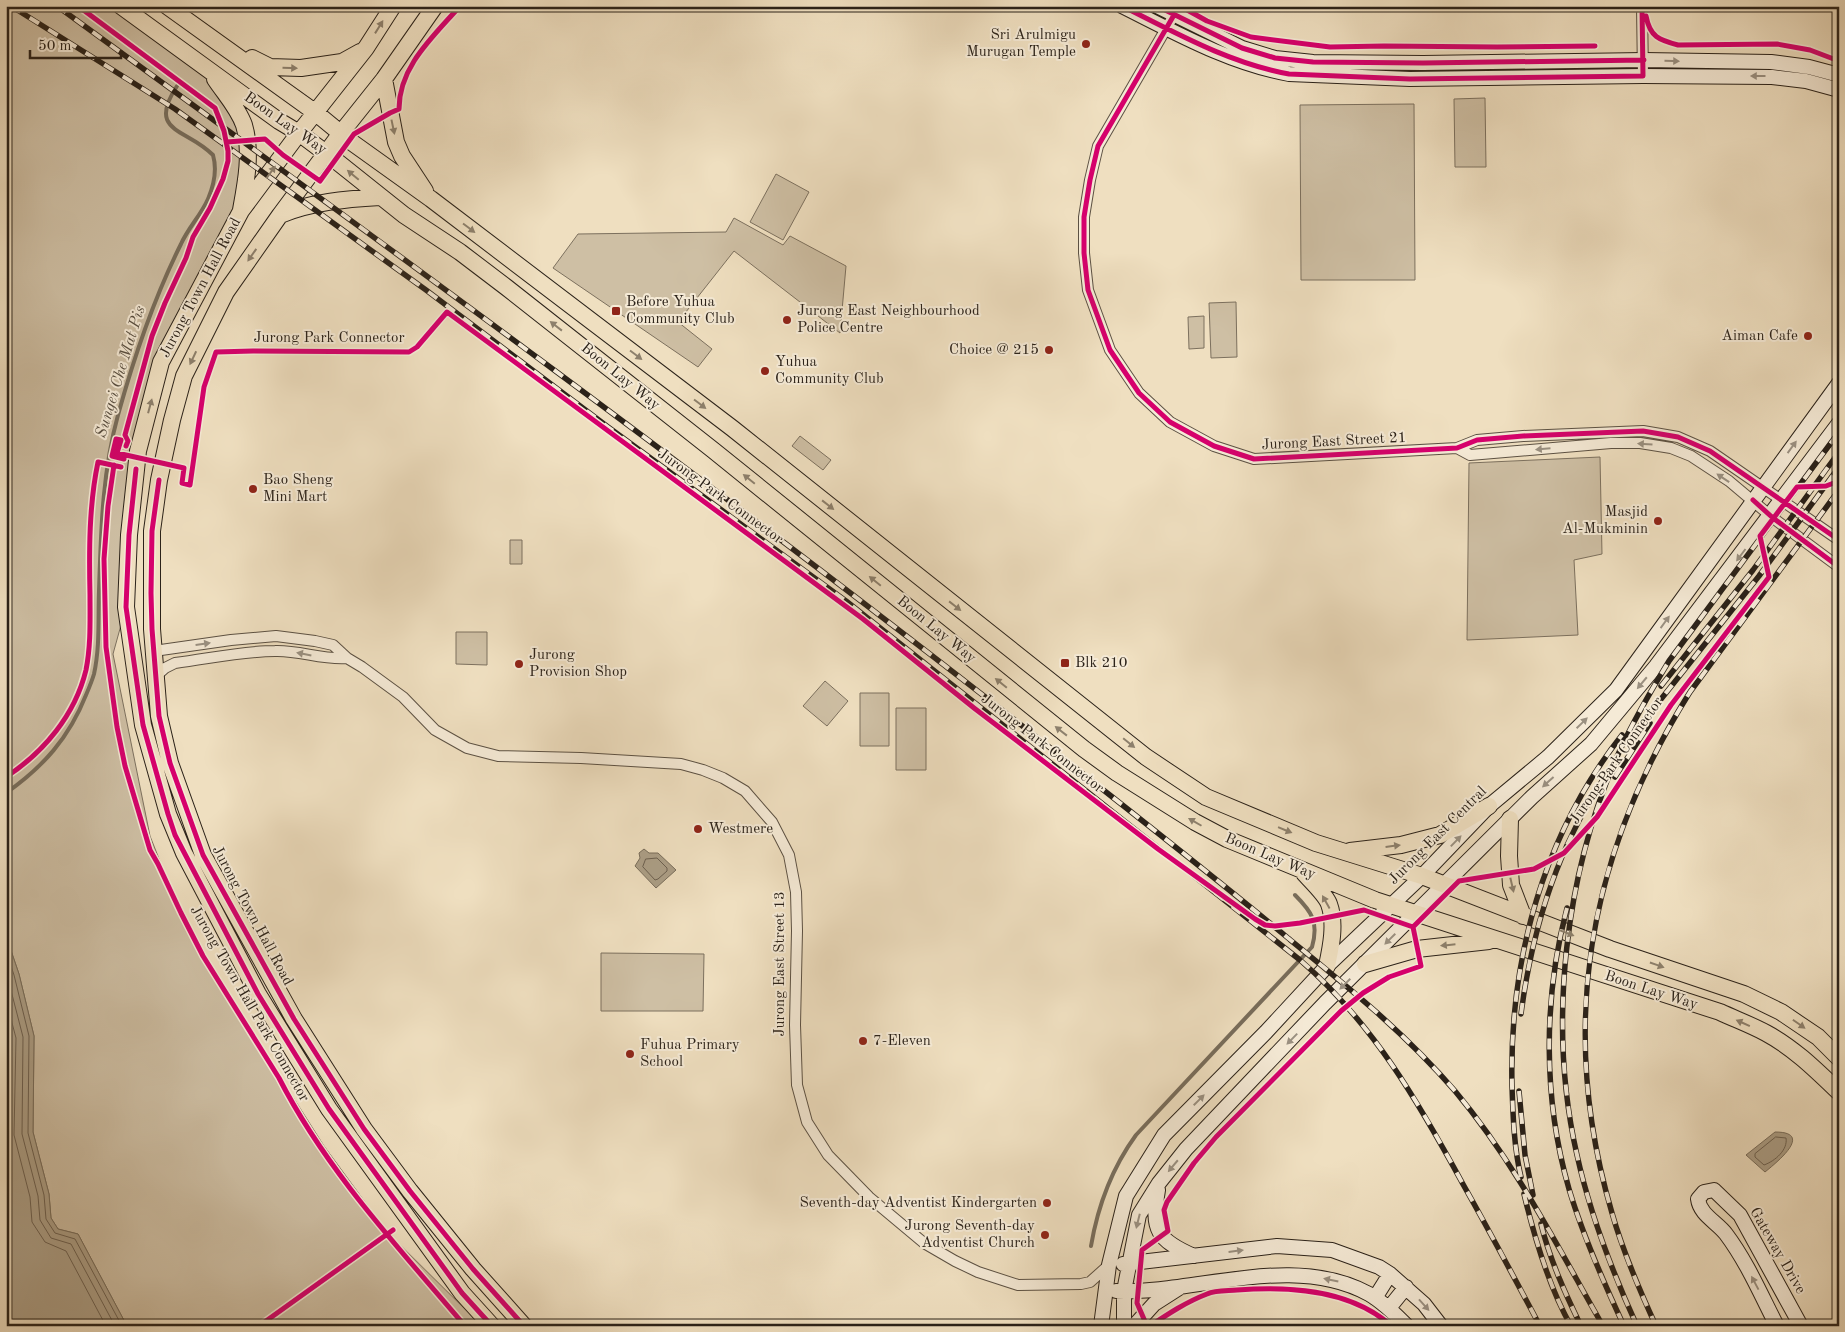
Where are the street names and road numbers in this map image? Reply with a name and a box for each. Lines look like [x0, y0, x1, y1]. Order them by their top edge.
street label: Boon Lay Way [241, 90, 329, 158]
street label: Jurong Town Hall Road [158, 216, 244, 360]
street label: Jurong Park Connector [253, 331, 405, 346]
street label: Boon Lay Way [578, 341, 662, 413]
street label: Jurong East Street 21 [1261, 431, 1407, 453]
street label: Jurong Park Connector [654, 447, 786, 547]
street label: Boon Lay Way [894, 594, 978, 666]
street label: Jurong Park Connector [978, 692, 1106, 796]
street label: Jurong Park Connector [1568, 695, 1666, 827]
street label: Jurong East Central [1386, 784, 1490, 888]
street label: Boon Lay Way [1222, 831, 1318, 883]
street label: Jurong Town Hall Road [209, 844, 295, 988]
street label: Jurong East Street 13 [773, 891, 788, 1037]
street label: Jurong Town Hall Park Connector [187, 903, 311, 1105]
street label: Boon Lay Way [1603, 969, 1699, 1013]
street label: Gateway Drive [1746, 1205, 1808, 1297]

